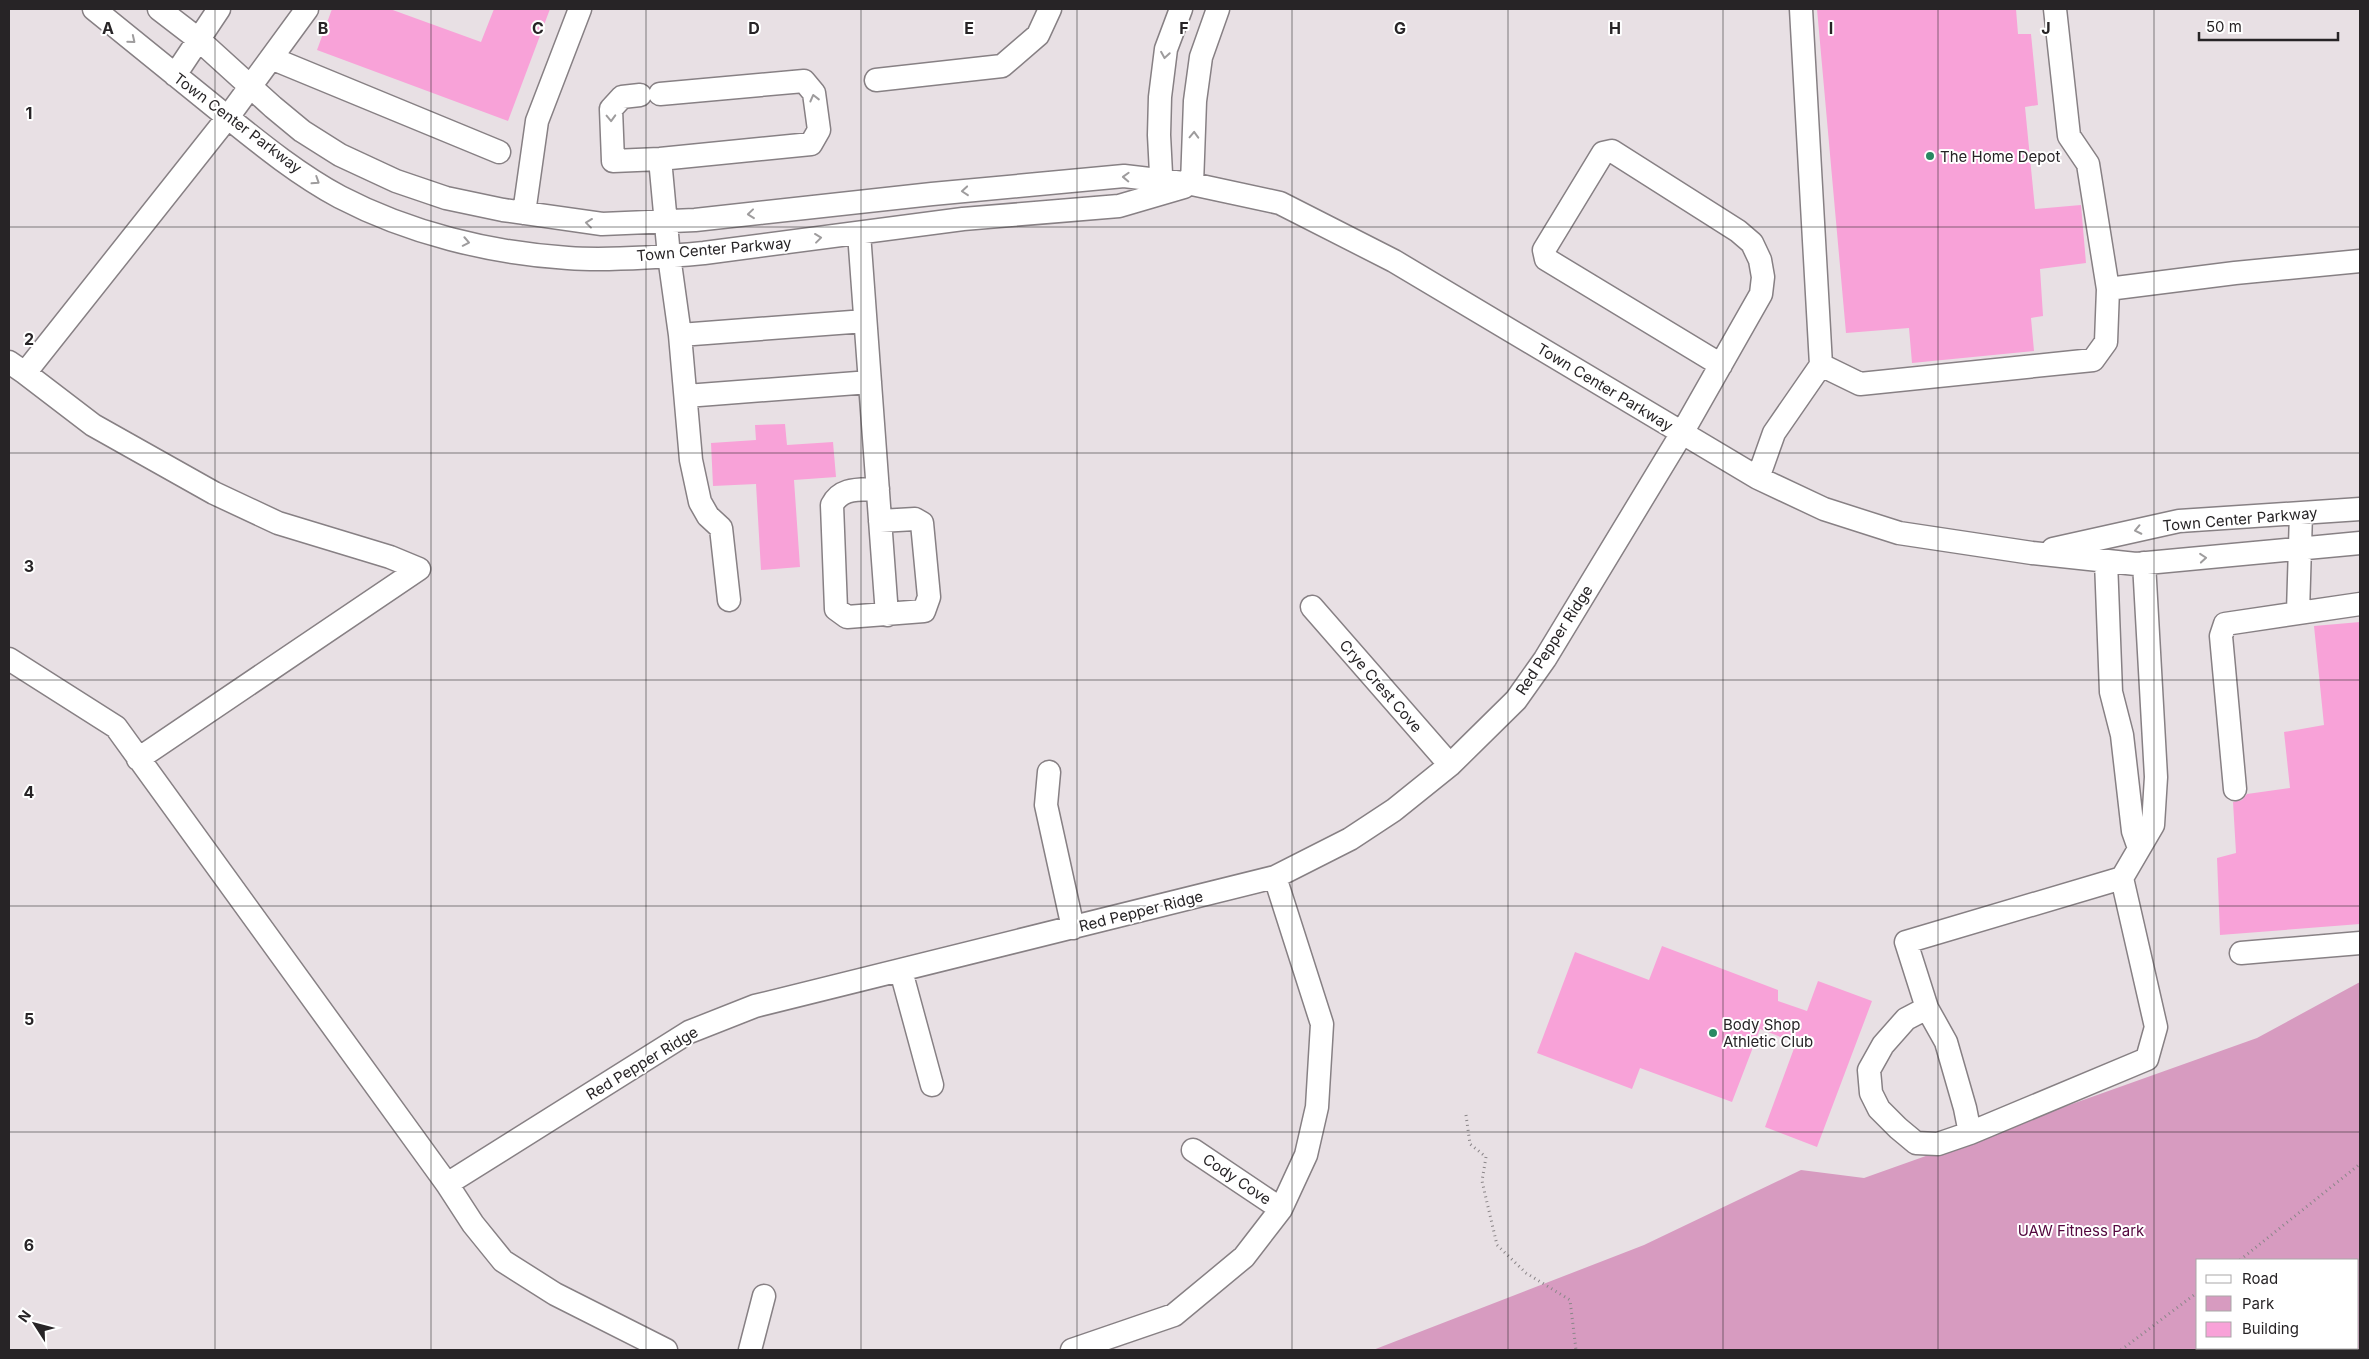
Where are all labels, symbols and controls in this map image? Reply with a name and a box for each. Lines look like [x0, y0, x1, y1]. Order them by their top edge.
scale bar [2199, 10, 2338, 42]
text: 50 m [2206, 17, 2242, 36]
text: A [102, 18, 114, 38]
text: B [318, 18, 328, 38]
text: C [532, 18, 544, 38]
text: D [748, 18, 760, 38]
text: E [964, 18, 974, 38]
text: F [1179, 18, 1189, 38]
text: G [1394, 18, 1406, 38]
text: H [1609, 18, 1621, 38]
text: I [1829, 18, 1833, 38]
text: J [2041, 18, 2051, 38]
one-way arrow [126, 34, 135, 42]
one-way arrow [1161, 50, 1171, 59]
street label: Town Center Parkway [170, 69, 306, 178]
one-way arrow [809, 94, 820, 102]
text: 1 [26, 103, 32, 123]
one-way arrow [606, 114, 617, 122]
one-way arrow [1188, 131, 1199, 139]
place label: The Home Depot [1940, 147, 2061, 166]
marker: The Home Depot [1924, 150, 1936, 162]
one-way arrow [1122, 171, 1130, 182]
one-way arrow [311, 175, 320, 185]
one-way arrow [960, 185, 968, 196]
one-way arrow [747, 208, 755, 219]
one-way arrow [585, 218, 593, 229]
street label: Town Center Parkway [636, 233, 793, 265]
one-way arrow [815, 233, 823, 244]
one-way arrow [461, 236, 470, 247]
text: 2 [24, 329, 34, 349]
street label: Town Center Parkway [1533, 339, 1677, 435]
street label: Town Center Parkway [2162, 503, 2319, 535]
one-way arrow [2133, 524, 2142, 535]
one-way arrow [2199, 553, 2207, 564]
text: 3 [24, 556, 34, 576]
street label: Red Pepper Ridge [1511, 581, 1597, 699]
street label: Crye Crest Cove [1336, 636, 1426, 736]
text: 4 [24, 782, 35, 802]
street label: Red Pepper Ridge [1077, 886, 1205, 936]
text: 5 [24, 1009, 34, 1029]
place label: Body Shop Athletic Club [1723, 1015, 1813, 1051]
street label: Red Pepper Ridge [583, 1022, 701, 1104]
marker: Body Shop Athletic Club [1707, 1027, 1719, 1039]
street label: Cody Cove [1199, 1149, 1275, 1209]
park label: UAW Fitness Park [2018, 1221, 2145, 1240]
text: 6 [24, 1235, 34, 1255]
legend [2196, 1259, 2359, 1349]
text: Road [2242, 1269, 2278, 1288]
text: Park [2242, 1294, 2275, 1313]
north arrow [10, 1299, 60, 1349]
text: N [14, 1307, 34, 1325]
text: Building [2242, 1319, 2299, 1338]

